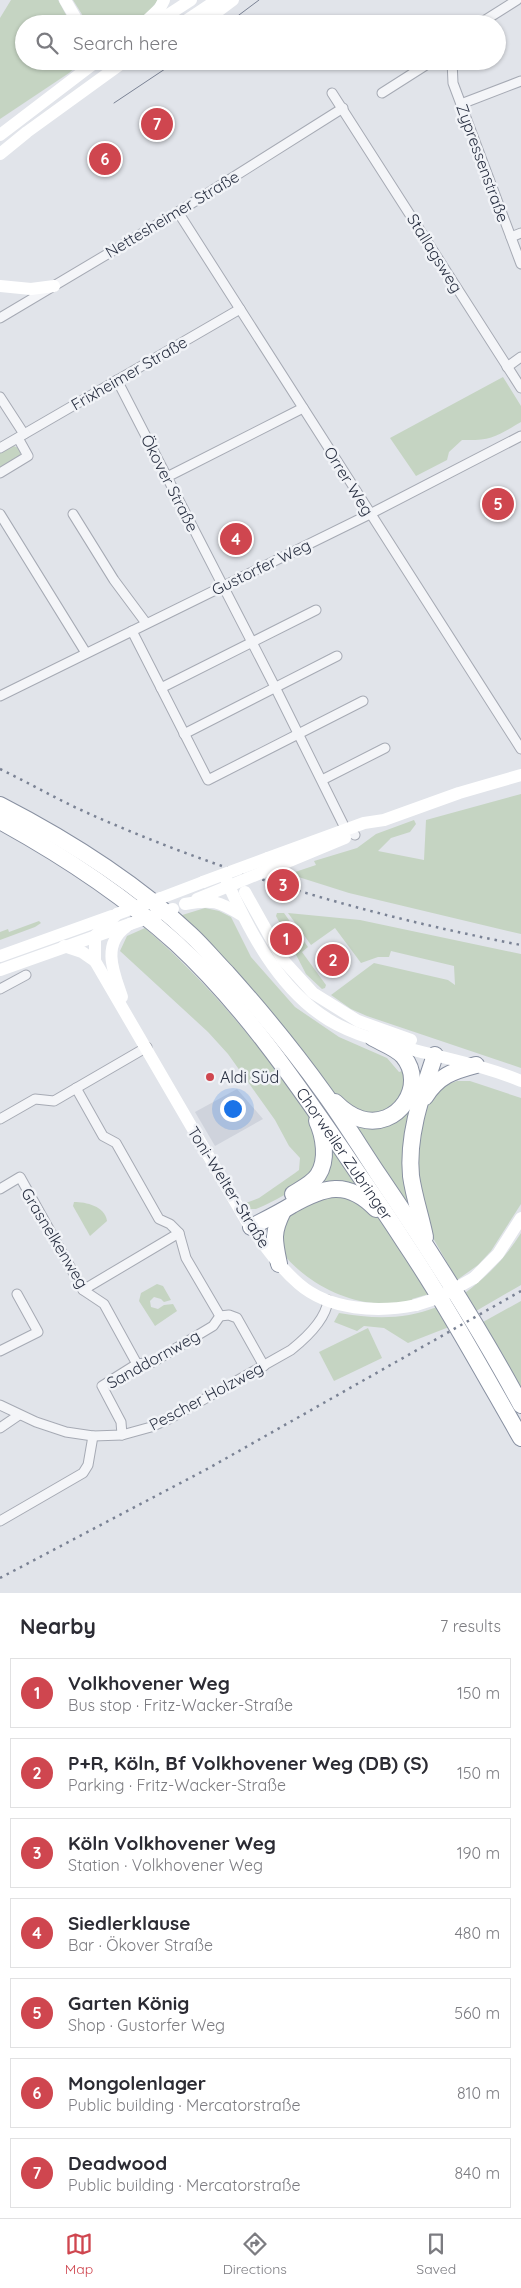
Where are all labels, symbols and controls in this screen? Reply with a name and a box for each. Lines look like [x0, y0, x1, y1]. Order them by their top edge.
search box [15, 15, 506, 70]
icon: search [33, 29, 61, 57]
text: Search here [73, 31, 178, 55]
street label: Zypressenstraße [452, 101, 514, 225]
pin: 7 [141, 105, 173, 143]
pin: 6 [89, 140, 121, 178]
street label: Nettesheimer Straße [101, 166, 243, 262]
street label: Stallagsweg [403, 210, 467, 296]
street label: Frixheimer Straße [67, 332, 191, 414]
street label: Ökover Straße [137, 431, 203, 535]
street label: Orrer Weg [320, 443, 378, 519]
pin: 5 [482, 485, 514, 523]
pin: 4 [220, 520, 252, 558]
street label: Gustorfer Weg [208, 534, 314, 600]
pin: 3 [267, 866, 299, 904]
pin: 1 [270, 920, 302, 958]
pin: 2 [317, 941, 349, 979]
place label: Aldi Süd [220, 1067, 279, 1087]
marker: Aldi Süd [204, 1071, 216, 1083]
street label: Chorweiler Zubringer [292, 1083, 397, 1224]
your location [220, 1096, 246, 1122]
street label: Toni-Welter-Straße [183, 1122, 275, 1252]
street label: Grasnelkenweg [17, 1184, 93, 1292]
street label: Sanddornweg [103, 1325, 203, 1393]
street label: Pescher Holzweg [146, 1358, 266, 1434]
text: Nearby [20, 1613, 96, 1639]
text: 7 results [440, 1616, 501, 1636]
text: Volkhovener Weg [68, 1671, 230, 1695]
text: 1 [34, 1683, 40, 1703]
text: 150 m [457, 1683, 500, 1703]
text: Bus stop · Fritz-Wacker-Straße [68, 1695, 293, 1715]
text: P+R, Köln, Bf Volkhovener Weg (DB) (S) [68, 1751, 428, 1775]
text: 2 [32, 1763, 42, 1783]
text: 150 m [457, 1763, 500, 1783]
text: Parking · Fritz-Wacker-Straße [68, 1775, 286, 1795]
text: Köln Volkhovener Weg [68, 1831, 276, 1855]
text: 3 [33, 1843, 41, 1863]
text: 190 m [457, 1843, 500, 1863]
text: Station · Volkhovener Weg [68, 1855, 263, 1875]
text: Siedlerklause [68, 1911, 190, 1935]
text: 4 [32, 1923, 42, 1943]
text: 480 m [454, 1923, 500, 1943]
text: Bar · Ökover Straße [68, 1935, 213, 1955]
text: Garten König [68, 1991, 189, 2015]
text: 5 [32, 2003, 42, 2023]
text: 560 m [454, 2003, 500, 2023]
text: Shop · Gustorfer Weg [68, 2015, 225, 2035]
text: Mongolenlager [68, 2071, 206, 2095]
text: 6 [33, 2083, 41, 2103]
text: 810 m [457, 2083, 500, 2103]
text: Public building · Mercatorstraße [68, 2095, 301, 2115]
text: Deadwood [68, 2151, 167, 2175]
text: 7 [33, 2163, 41, 2183]
text: 840 m [454, 2163, 500, 2183]
text: Public building · Mercatorstraße [68, 2175, 301, 2195]
tab: Map [65, 2230, 93, 2278]
tab: Directions [223, 2230, 287, 2278]
tab: Saved [416, 2230, 456, 2278]

